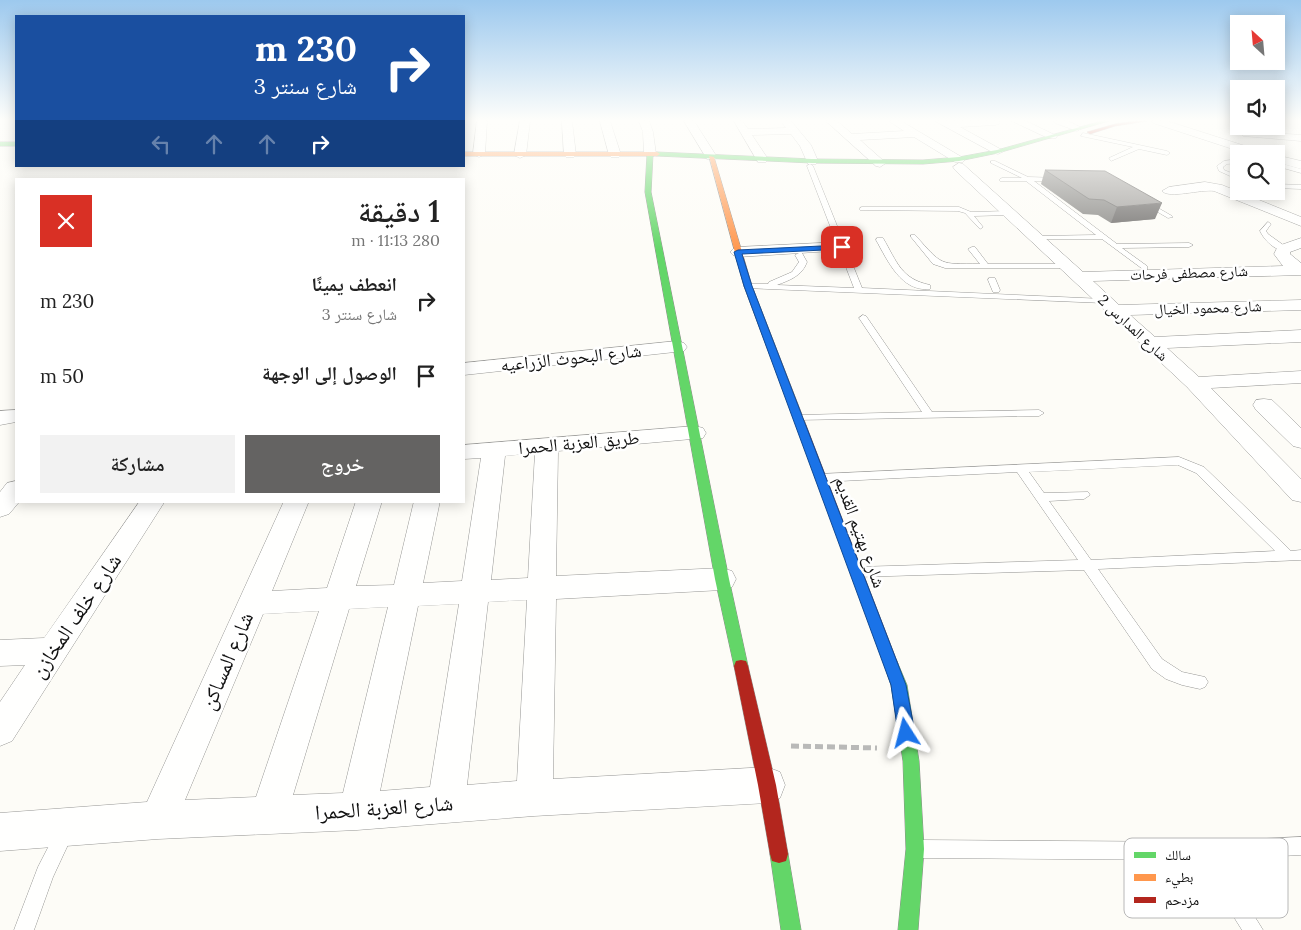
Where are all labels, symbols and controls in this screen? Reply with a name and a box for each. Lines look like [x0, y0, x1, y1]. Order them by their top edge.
north arrow [1230, 15, 1285, 70]
map controls [1230, 15, 1285, 200]
text: 230 m [255, 26, 357, 71]
icon: right [375, 35, 440, 100]
text: شارع سنتر 3 [254, 72, 357, 100]
button: sound [1230, 80, 1285, 135]
icon: left [147, 130, 175, 158]
icon: ahead [200, 130, 228, 158]
icon: ahead [253, 130, 281, 158]
icon: right [306, 130, 334, 158]
button: search [1230, 145, 1285, 200]
text: 1 دقيقة [358, 192, 440, 230]
button: close [40, 195, 92, 247]
pin [821, 226, 863, 268]
text: 280 m · 11:13 [351, 230, 440, 250]
icon: arrive [828, 233, 856, 261]
street label: شارع مصطفى فرحات [1130, 261, 1248, 285]
text: انعطف يمينًا [311, 272, 397, 296]
icon: right [412, 287, 440, 315]
text: 230 m [40, 289, 94, 313]
street label: شارع المدارس 2 [1094, 290, 1172, 366]
street label: شارع محمود الخيال [1154, 296, 1262, 320]
text: شارع سنتر 3 [322, 304, 397, 324]
street label: شارع البحوث الزراعيه [499, 339, 643, 376]
text: الوصول إلى الوجهة [262, 361, 397, 385]
icon: arrive [412, 362, 440, 390]
text: 50 m [40, 364, 84, 388]
street label: طريق العزبة الحمرا [518, 426, 640, 459]
button: مشاركة [40, 435, 235, 493]
button: خروج [245, 435, 440, 493]
street label: شارع بهتيم القديم [829, 473, 891, 591]
street label: شارع خلف المخازن [24, 548, 127, 683]
street label: شارع المساكن [194, 608, 259, 714]
position arrow [879, 706, 931, 758]
street label: شارع العزبة الحمرا [314, 789, 454, 826]
legend [1124, 838, 1288, 918]
text: سالك [1165, 846, 1191, 864]
text: بطيء [1165, 868, 1194, 889]
text: مزدحم [1165, 891, 1199, 910]

